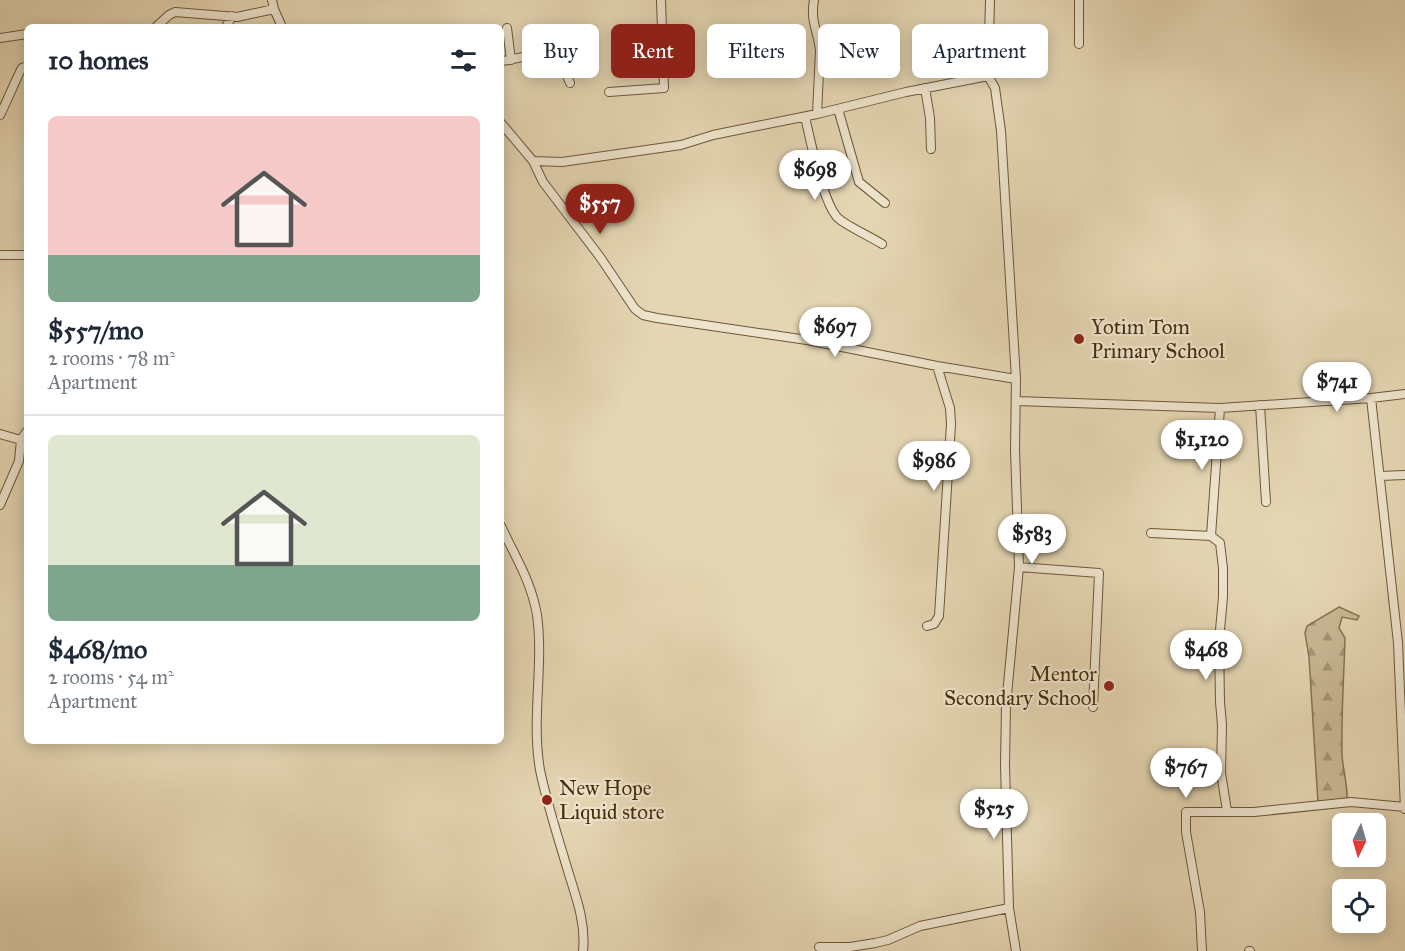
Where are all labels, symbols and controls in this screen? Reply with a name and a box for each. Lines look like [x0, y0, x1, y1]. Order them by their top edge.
chip: Buy [522, 24, 599, 78]
chip: Rent [611, 24, 695, 78]
chip: Filters [707, 24, 806, 78]
chip: New [818, 24, 900, 78]
chip: Apartment [912, 24, 1048, 78]
text: 10 homes [48, 44, 149, 76]
icon: filters [447, 44, 480, 77]
pin: $698 [779, 150, 851, 201]
icon: home [210, 155, 318, 263]
text: $698 [793, 157, 837, 181]
pin: $557 [564, 184, 636, 235]
text: $557 [579, 191, 621, 215]
pin: $697 [799, 307, 871, 358]
text: $557/mo [48, 314, 144, 346]
text: $697 [813, 314, 857, 338]
place label: Yotim Tom Primary School [1091, 314, 1225, 364]
marker: Yotim Tom Primary School [1072, 332, 1086, 346]
text: 2 rooms · 78 m² [48, 346, 175, 370]
pin: $741 [1301, 362, 1373, 413]
text: $741 [1316, 369, 1358, 393]
text: Apartment [48, 370, 137, 394]
pin: $1,120 [1153, 420, 1251, 471]
text: $1,120 [1175, 427, 1229, 451]
pin: $986 [898, 441, 970, 492]
text: $986 [912, 448, 956, 472]
icon: home [210, 474, 318, 582]
pin: $583 [996, 514, 1068, 565]
text: $583 [1012, 521, 1052, 545]
pin: $468 [1170, 630, 1242, 681]
text: $468/mo [48, 633, 147, 665]
text: $468 [1184, 637, 1228, 661]
place label: Mentor Secondary School [944, 661, 1097, 711]
text: 2 rooms · 54 m² [48, 665, 174, 689]
marker: Mentor Secondary School [1102, 679, 1116, 693]
text: Apartment [48, 689, 137, 713]
pin: $767 [1150, 748, 1222, 799]
text: $767 [1164, 755, 1208, 779]
place label: New Hope Liquid store [559, 775, 665, 825]
pin: $525 [958, 789, 1030, 840]
marker: New Hope Liquid store [540, 793, 554, 807]
text: $525 [974, 796, 1014, 820]
north arrow [1332, 813, 1386, 867]
map controls [1332, 813, 1386, 933]
button: locate [1332, 879, 1386, 933]

